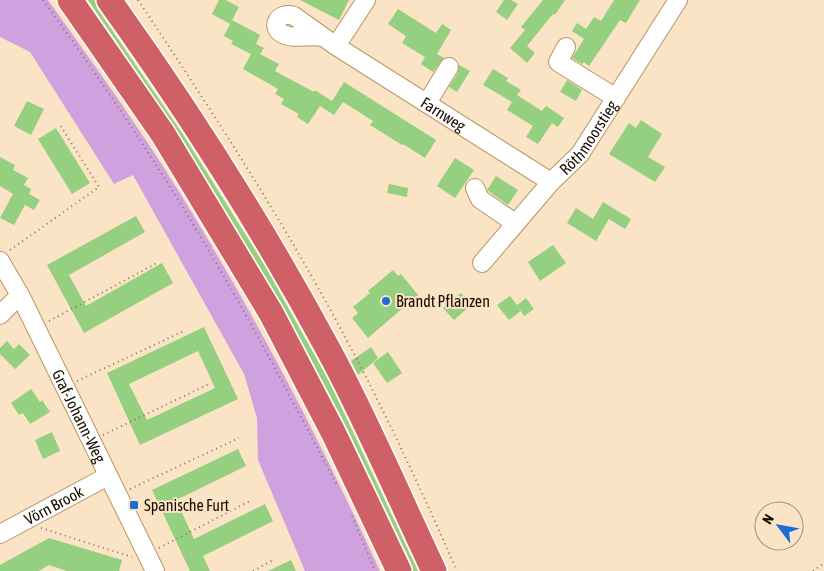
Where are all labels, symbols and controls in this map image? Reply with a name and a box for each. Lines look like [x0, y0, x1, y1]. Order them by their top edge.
street label: Farnweg [418, 93, 469, 136]
street label: Röthmoorstieg [555, 97, 622, 178]
place label: Brandt Pflanzen [396, 292, 490, 310]
marker: Brandt Pflanzen [380, 295, 392, 307]
street label: Graf-Johann-Weg [49, 366, 110, 466]
street label: Vörn Brook [21, 482, 86, 528]
place label: Spanische Furt [144, 496, 230, 515]
marker: Spanische Furt [128, 499, 140, 511]
north arrow [754, 501, 804, 551]
text: N [759, 511, 777, 527]

